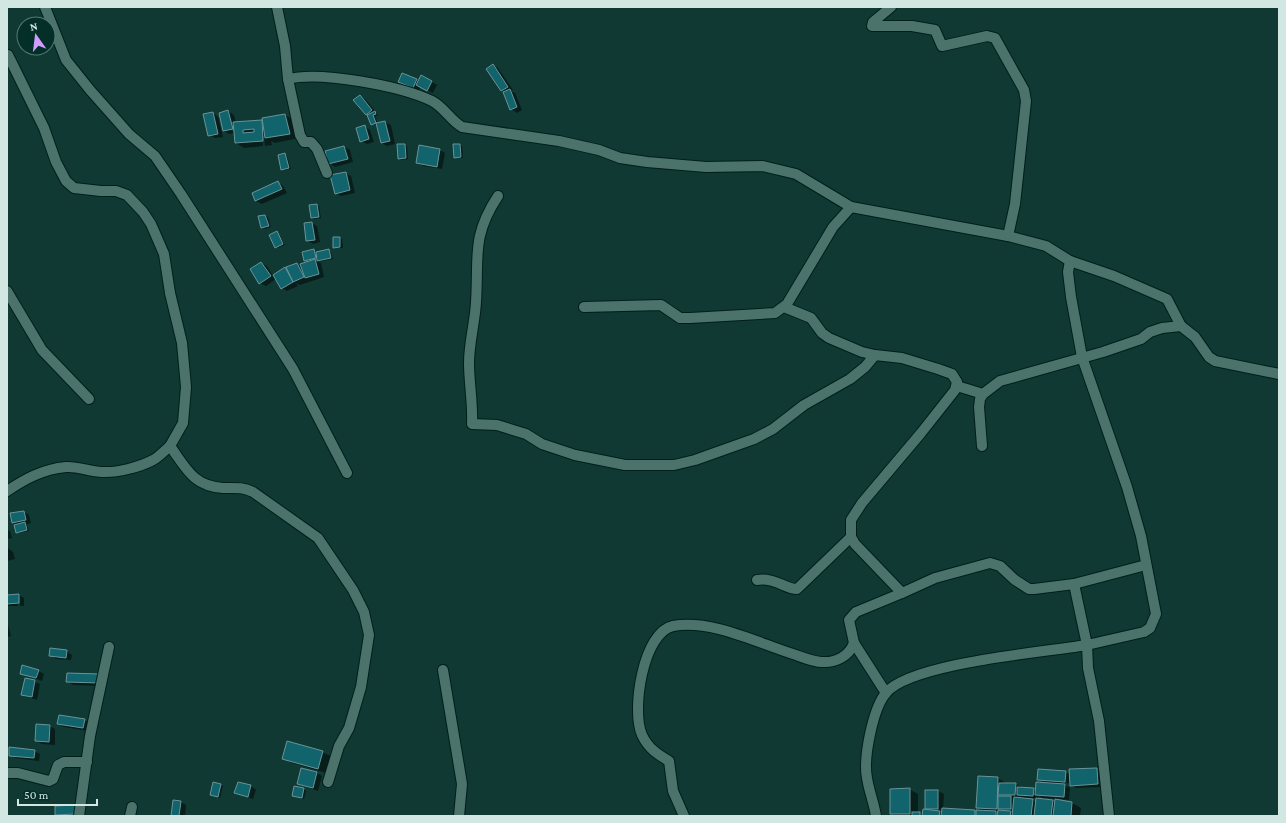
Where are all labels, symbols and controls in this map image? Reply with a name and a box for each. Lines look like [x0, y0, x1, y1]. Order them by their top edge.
north arrow [16, 16, 56, 56]
text: N [28, 19, 39, 33]
scale bar [18, 781, 97, 807]
text: 50 m [24, 788, 49, 802]

